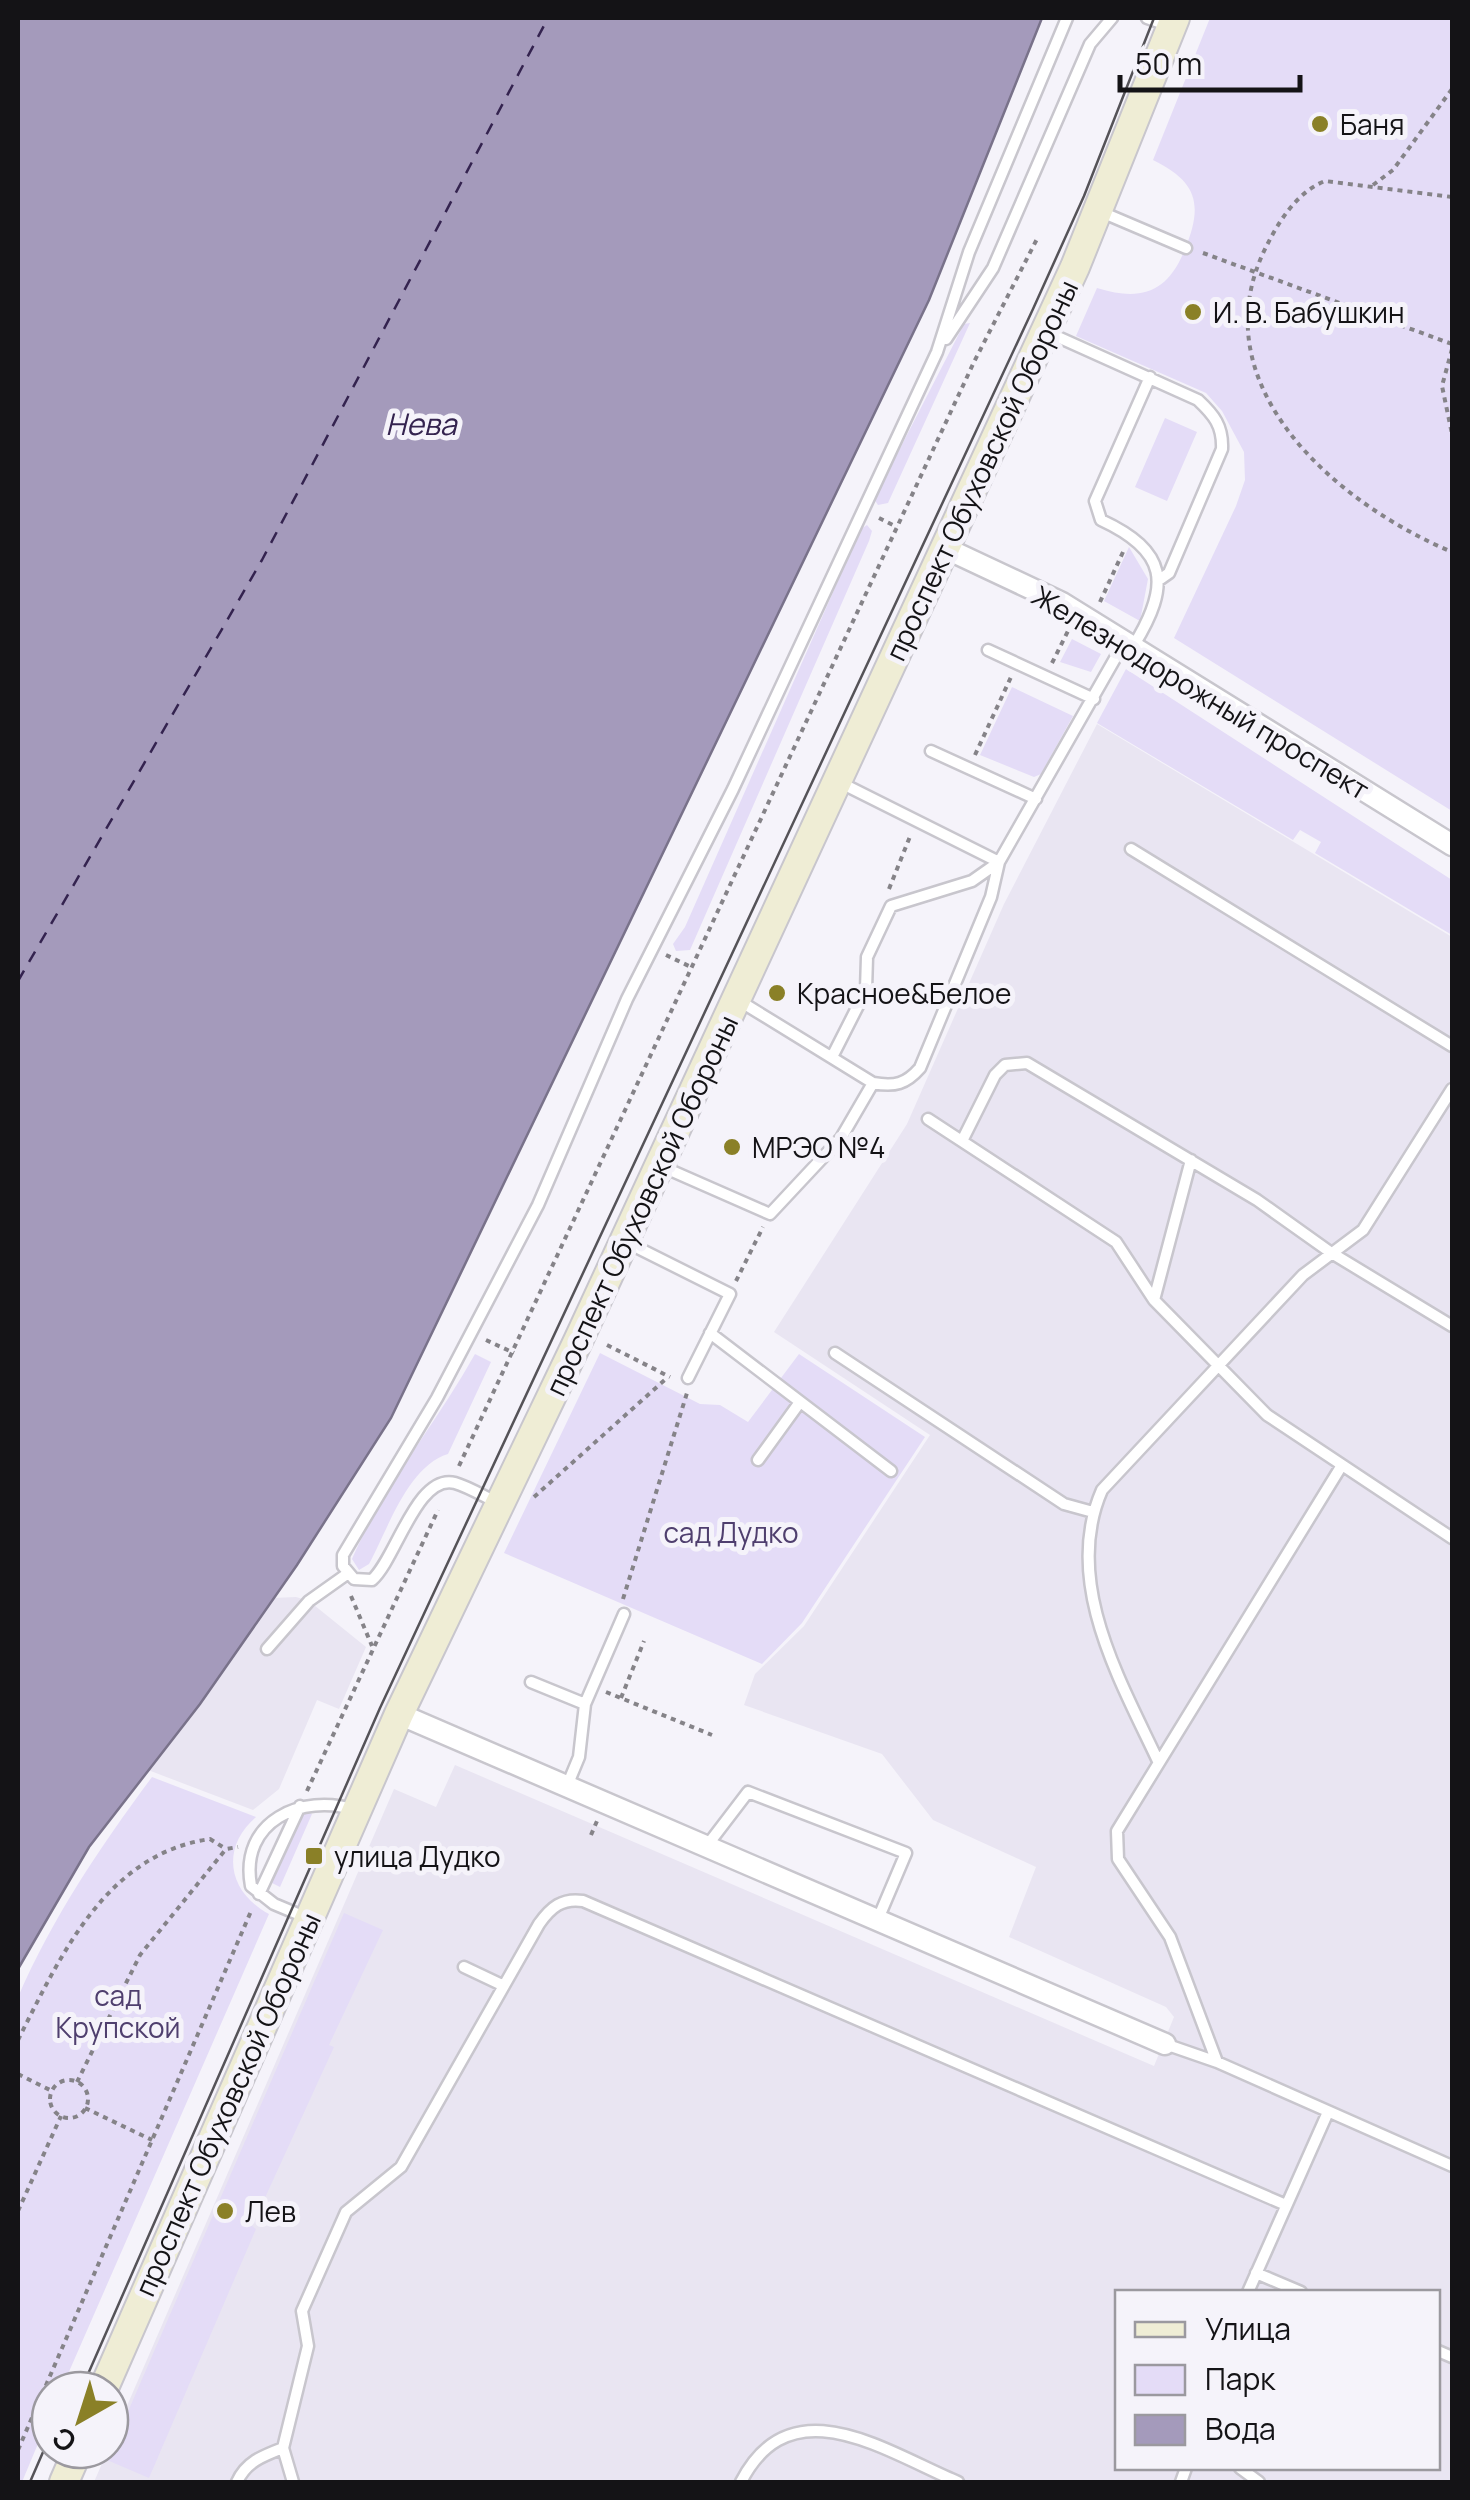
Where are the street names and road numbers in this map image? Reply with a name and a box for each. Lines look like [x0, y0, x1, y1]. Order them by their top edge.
street label: проспект Обуховской Обороны [876, 274, 1086, 666]
street label: Железнодорожный проспект [1025, 576, 1377, 808]
street label: проспект Обуховской Обороны [536, 1009, 746, 1401]
street label: проспект Обуховской Обороны [125, 1906, 329, 2302]

